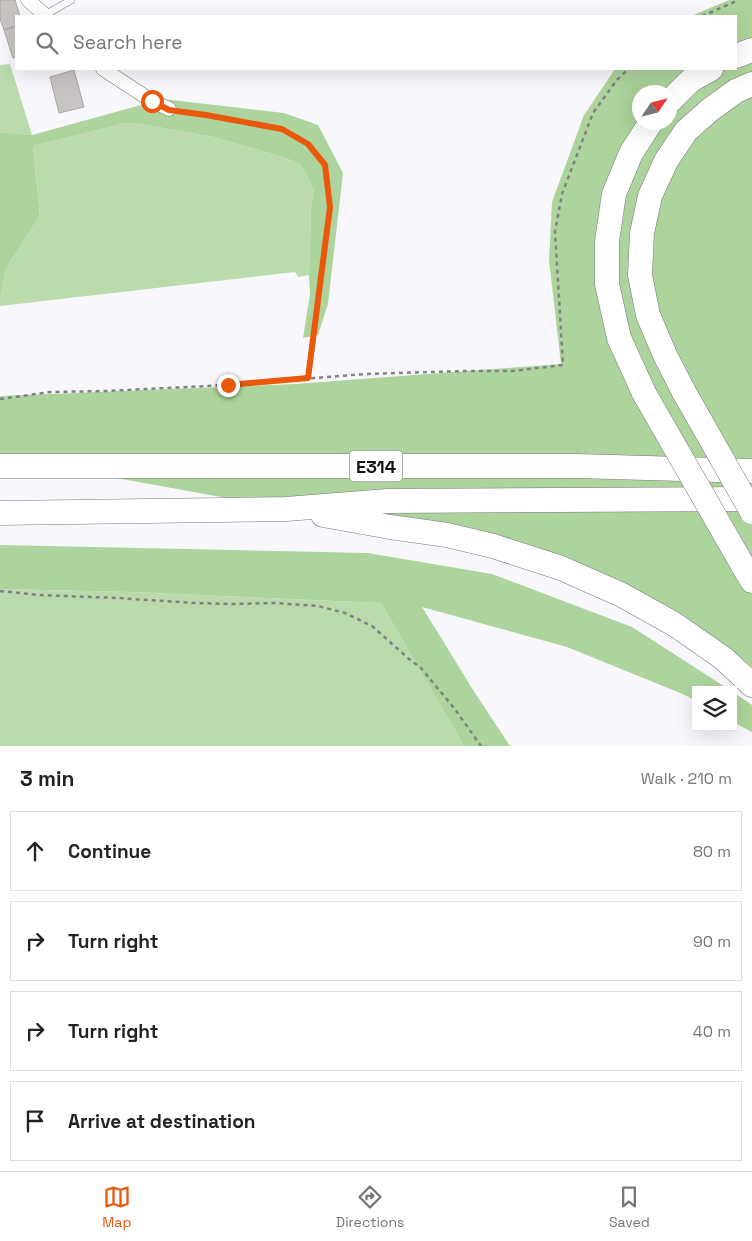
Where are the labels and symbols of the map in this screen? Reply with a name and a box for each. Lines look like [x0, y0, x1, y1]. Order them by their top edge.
north arrow [632, 85, 677, 130]
route start [141, 90, 164, 113]
route end [217, 374, 240, 397]
road number: E314 [350, 451, 402, 482]

